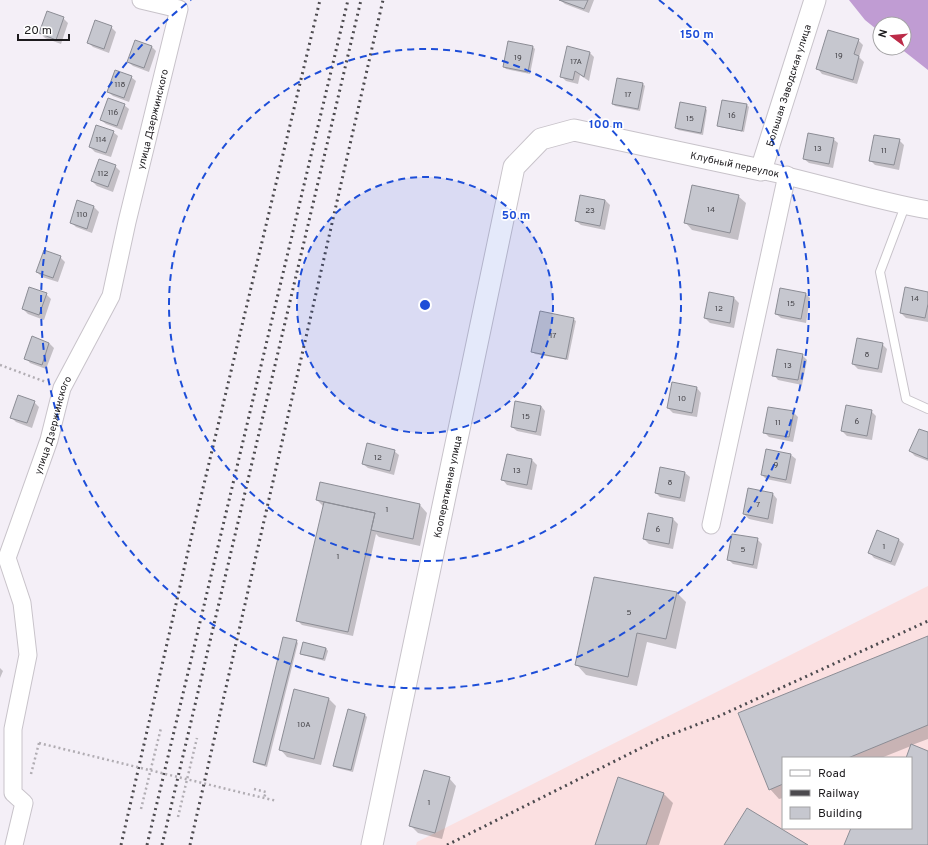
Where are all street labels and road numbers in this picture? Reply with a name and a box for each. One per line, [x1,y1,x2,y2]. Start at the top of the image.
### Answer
street label: Большая Заводская улица [764,23,815,148]
street label: улица Дзержинского [135,68,172,171]
street label: Клубный переулок [689,150,781,181]
street label: улица Дзержинского [32,374,75,477]
street label: Кооперативная улица [431,435,466,539]

